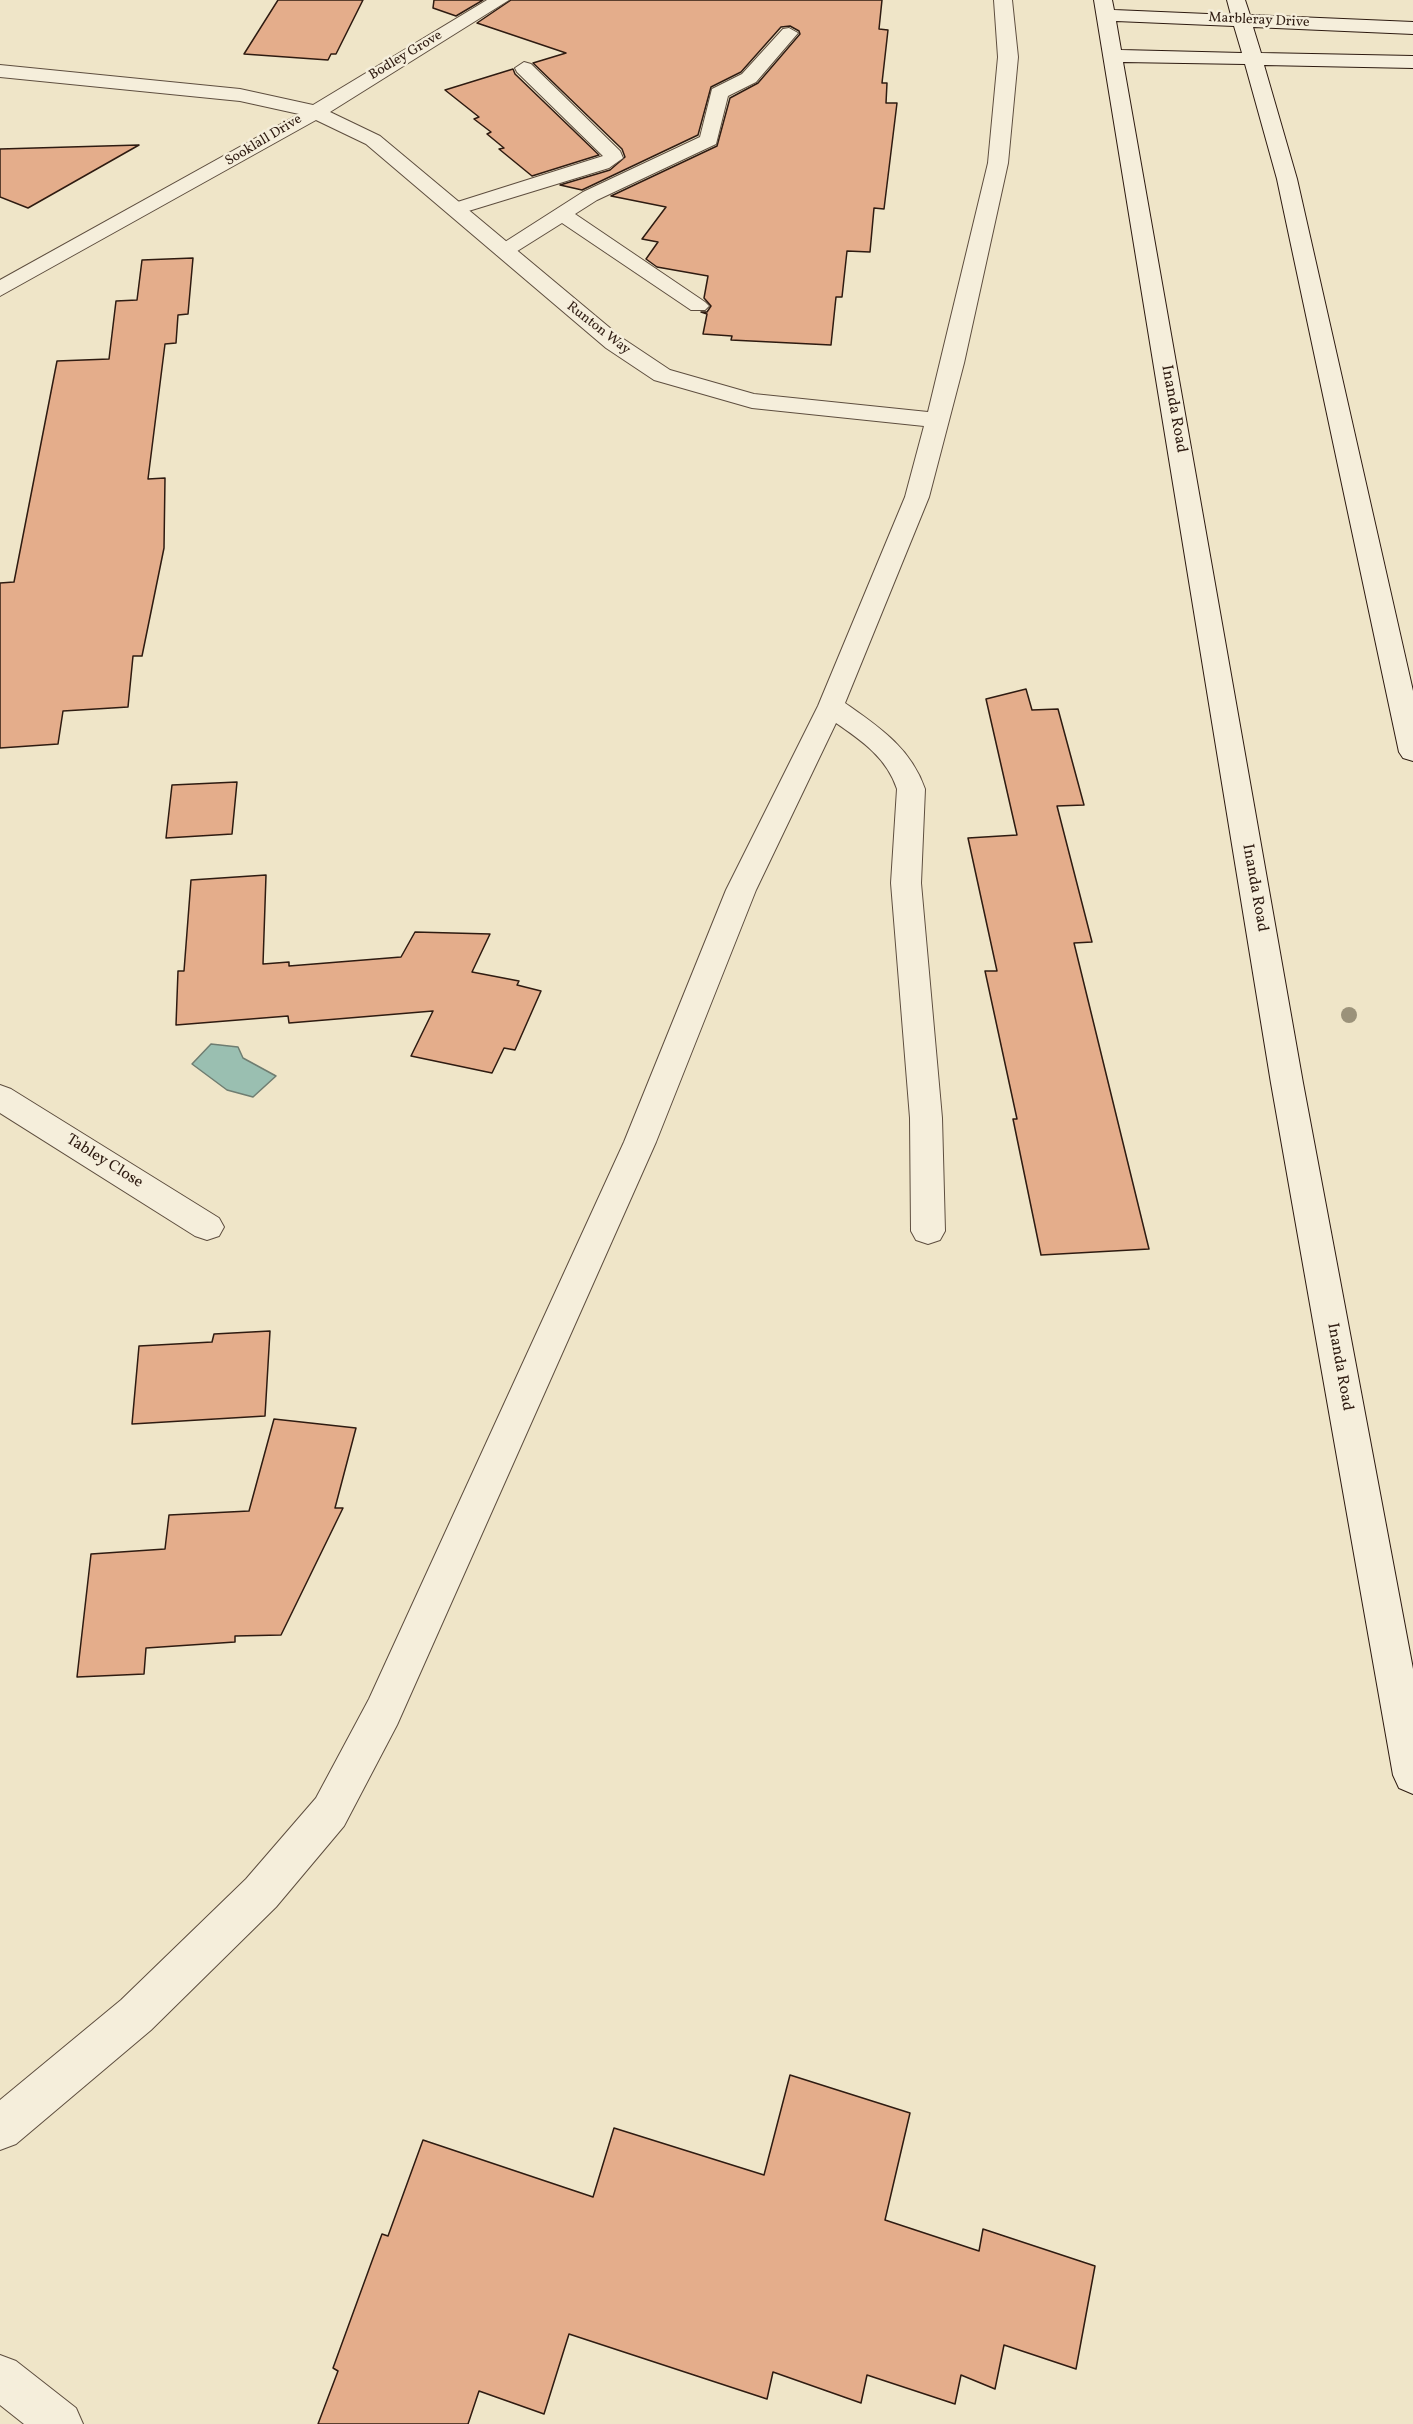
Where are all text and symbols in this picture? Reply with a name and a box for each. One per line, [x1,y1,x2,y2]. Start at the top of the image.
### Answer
street label: Marbleray Drive [1208,10,1310,32]
street label: Bodley Grove [366,28,446,84]
street label: Sooklall Drive [223,111,305,171]
street label: Runton Way [563,299,633,359]
street label: Inanda Road [1156,363,1190,455]
street label: Inanda Road [1237,842,1271,934]
street label: Tabley Close [62,1131,146,1193]
street label: Inanda Road [1322,1321,1356,1413]

